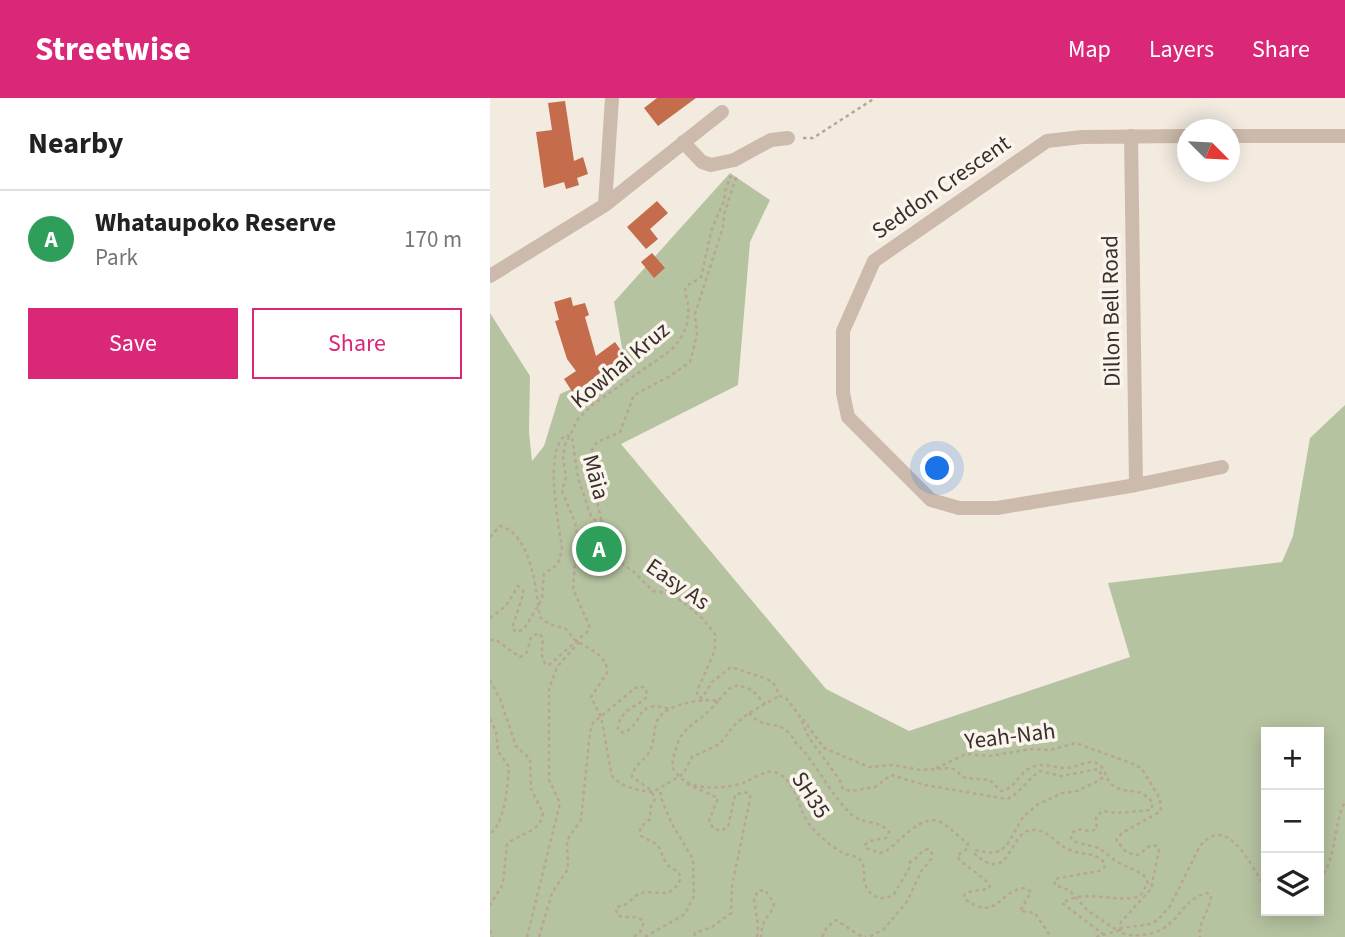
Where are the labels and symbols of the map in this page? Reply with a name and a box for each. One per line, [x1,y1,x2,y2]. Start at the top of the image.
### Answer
north arrow [1177,119,1240,182]
street label: Seddon Crescent [865,127,1017,247]
street label: Dillon Bell Road [1093,235,1129,387]
street label: Kowhai Kruz [563,314,677,416]
street label: Māia [574,451,618,503]
your location [920,451,954,485]
pin: A [576,523,622,575]
street label: Easy As [639,550,717,618]
street label: Yeah-Nah [962,714,1057,758]
street label: SH35 [784,765,838,825]

